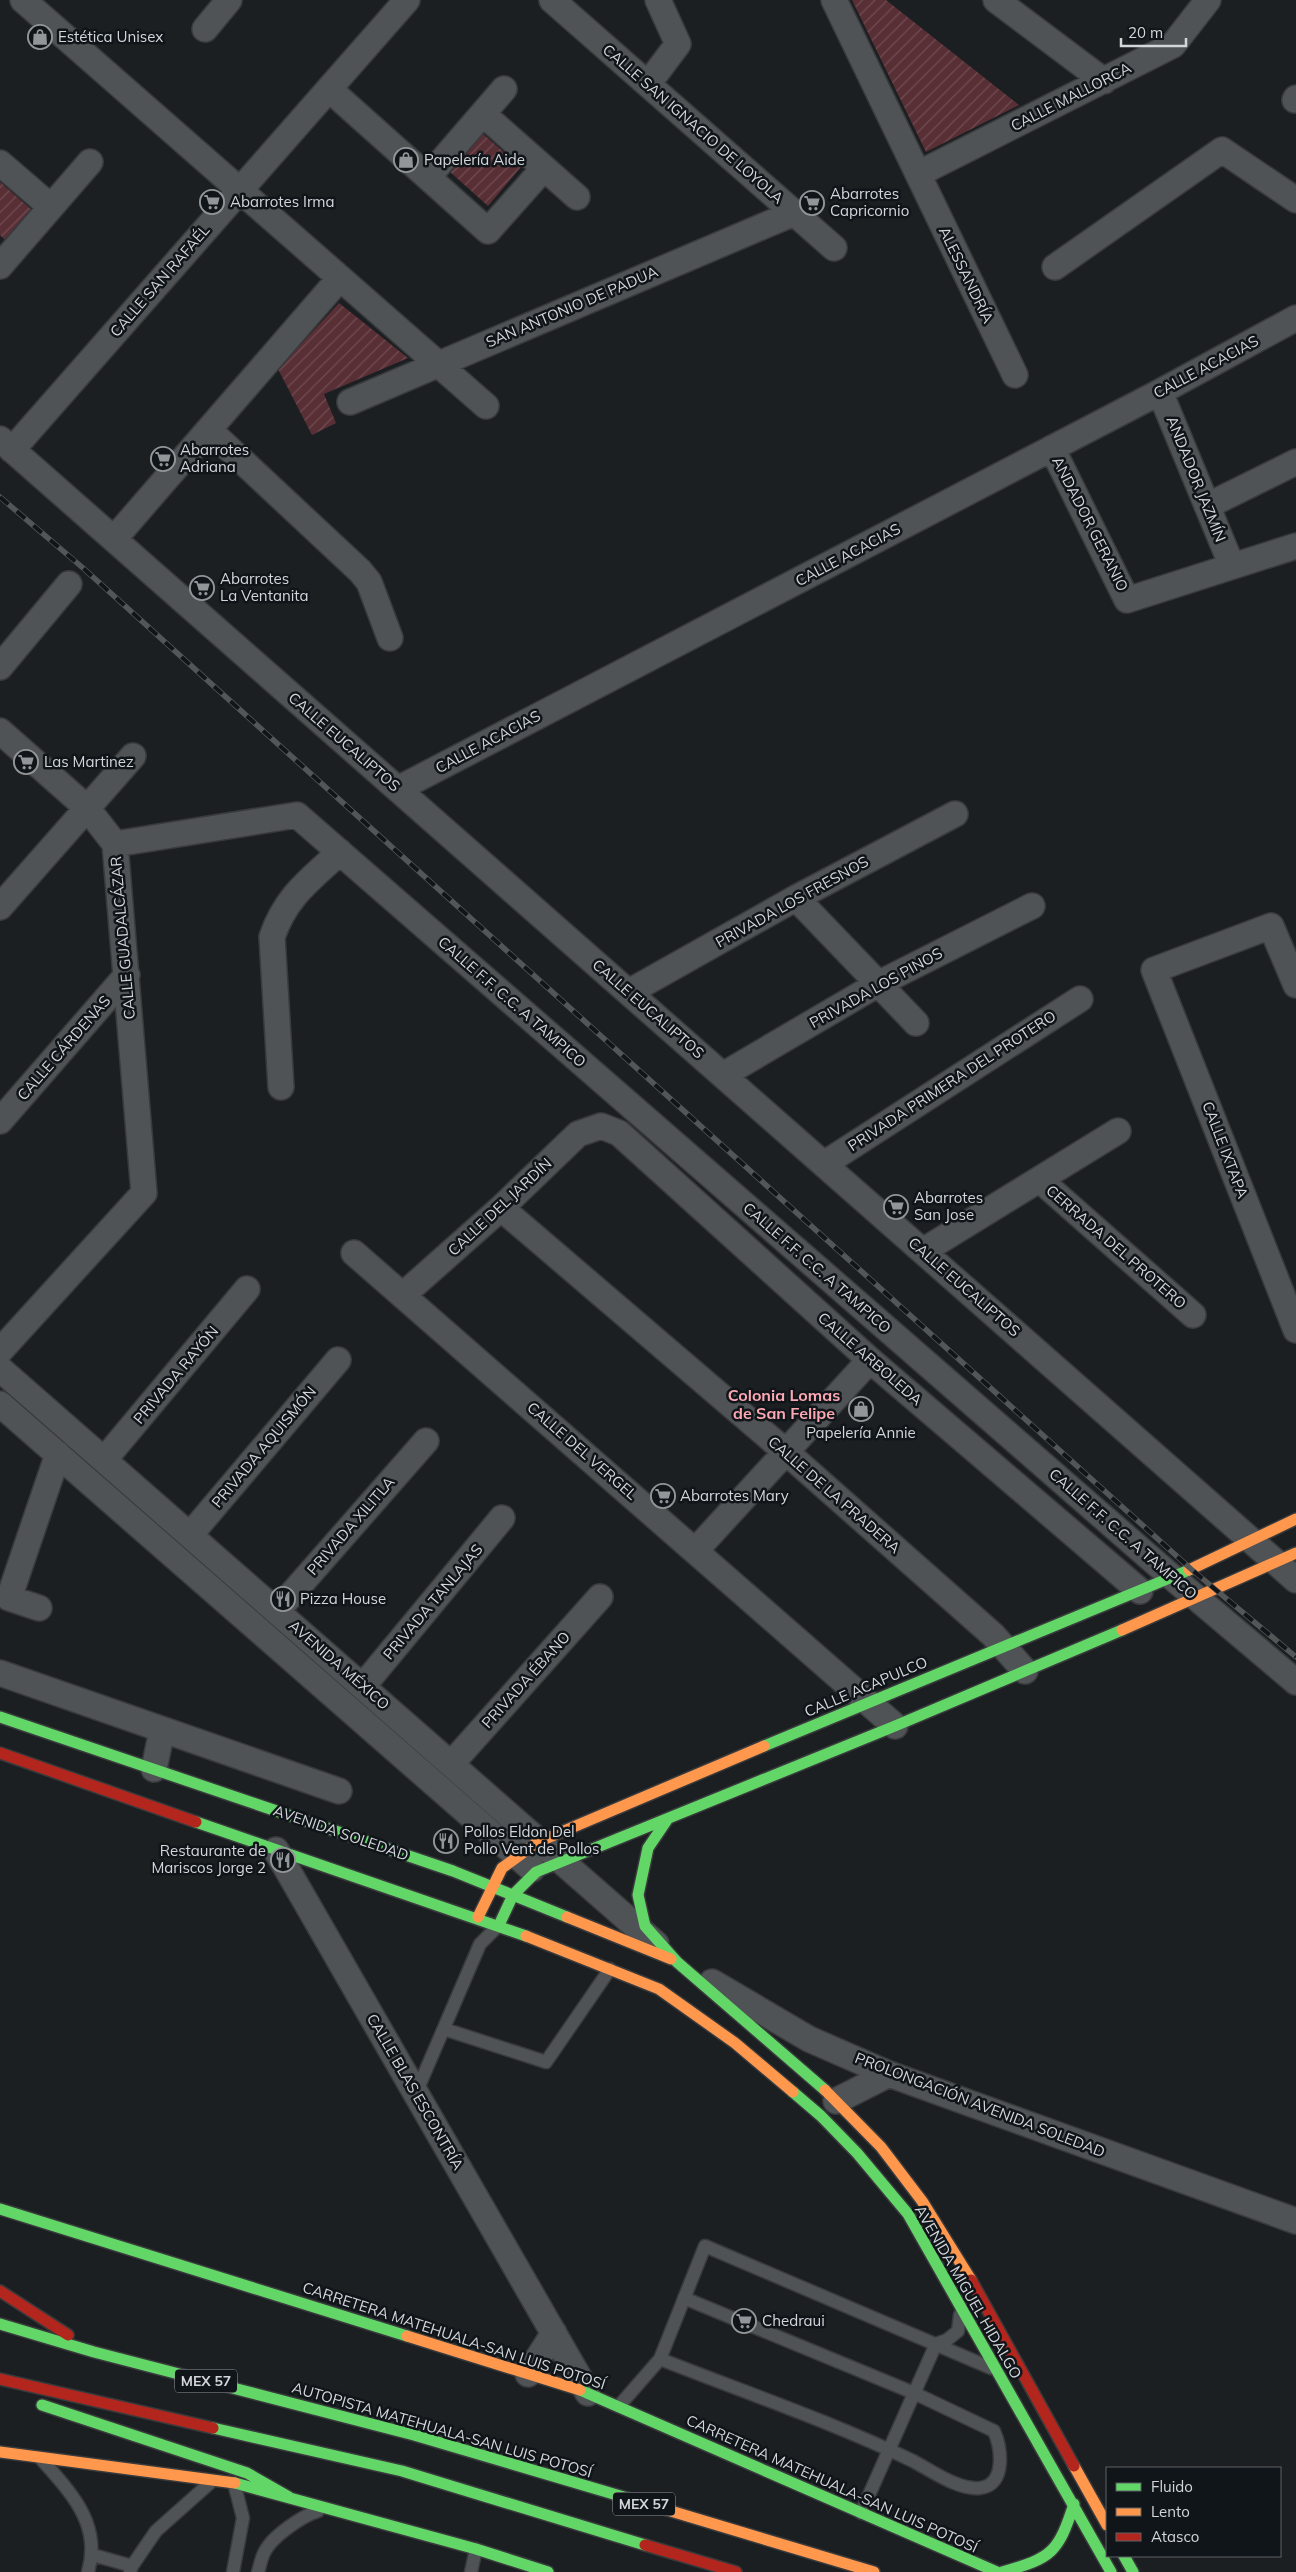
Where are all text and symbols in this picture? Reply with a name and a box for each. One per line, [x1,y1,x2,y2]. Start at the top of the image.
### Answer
scale bar [1121,15,1186,47]
text: 20 m [1128,23,1163,42]
shop icon: Estética Unisex [27,24,53,50]
place label: Estética Unisex [58,27,163,46]
street label: CALLE SAN IGNACIO DE LOYOLA [599,40,788,207]
street label: CALLE MALLORCA [1007,58,1134,135]
shop icon: Papelería Aide [393,147,419,173]
place label: Papelería Aide [424,150,525,169]
place label: Abarrotes Capricornio [830,184,909,220]
supermarket icon: Abarrotes Irma [199,189,225,215]
supermarket icon: Abarrotes Capricornio [799,190,825,216]
place label: Abarrotes Irma [230,192,335,211]
street label: CALLE SAN RAFAÉL [106,221,214,341]
street label: ALESSANDRÍA [935,223,998,326]
street label: SAN ANTONIO DE PADUA [483,262,661,351]
street label: CALLE ACACIAS [1150,331,1262,402]
street label: ANDADOR JAZMÍN [1163,413,1230,545]
place label: Abarrotes Adriana [180,440,249,476]
supermarket icon: Abarrotes Adriana [150,446,176,472]
street label: ANDADOR GERANIO [1048,453,1133,594]
street label: CALLE ACACIAS [792,519,904,590]
place label: Abarrotes La Ventanita [220,569,309,605]
supermarket icon: Abarrotes La Ventanita [189,575,215,601]
street label: CALLE EUCALIPTOS [285,688,404,795]
street label: CALLE ACACIAS [432,706,544,777]
supermarket icon: Las Martinez [13,749,39,775]
place label: Las Martinez [44,752,134,771]
street label: PRIVADA LOS FRESNOS [712,852,872,952]
street label: CALLE GUADALCÁZAR [106,856,139,1020]
street label: CALLE F.F. C.C. A TAMPICO [434,932,590,1071]
street label: PRIVADA LOS PINOS [806,943,945,1032]
street label: CALLE EUCALIPTOS [589,955,708,1062]
street label: CALLE CÁRDENAS [13,991,114,1104]
street label: PRIVADA PRIMERA DEL PROTERO [844,1006,1059,1155]
street label: CALLE IXTAPA [1198,1099,1253,1201]
street label: CALLE DEL JARDÍN [444,1154,555,1260]
street label: CERRADA DEL PROTERO [1042,1181,1190,1313]
place label: Abarrotes San Jose [914,1188,983,1224]
supermarket icon: Abarrotes San Jose [883,1194,909,1220]
street label: CALLE F.F. C.C. A TAMPICO [739,1198,895,1337]
street label: CALLE EUCALIPTOS [905,1233,1024,1340]
street label: CALLE ARBOLEDA [814,1308,927,1409]
street label: PRIVADA RAYÓN [129,1322,222,1428]
street label: PRIVADA AQUISMÓN [207,1382,320,1511]
district label: Colonia Lomas de San Felipe [728,1385,840,1423]
shop icon: Papelería Annie [848,1396,874,1422]
street label: CALLE DEL VERGEL [523,1398,641,1504]
place label: Papelería Annie [806,1423,916,1442]
street label: CALLE DE LA PRADERA [764,1432,904,1557]
street label: CALLE F.F. C.C. A TAMPICO [1045,1464,1201,1603]
street label: PRIVADA XILITLA [303,1473,399,1579]
supermarket icon: Abarrotes Mary [650,1483,676,1509]
place label: Abarrotes Mary [680,1486,789,1505]
street label: PRIVADA TANLAJAS [379,1540,487,1663]
restaurant icon: Pizza House [270,1586,296,1612]
place label: Pizza House [300,1589,386,1608]
street label: AVENIDA MÉXICO [285,1616,394,1714]
street label: PRIVADA ÉBANO [477,1627,574,1732]
street label: CALLE ACAPULCO [801,1652,930,1721]
street label: AVENIDA SOLEDAD [271,1800,411,1865]
place label: Pollos Eldon Del Pollo Vent de Pollos [464,1822,600,1858]
restaurant icon: Pollos Eldon Del Pollo Vent de Pollos [433,1828,459,1854]
place label: Restaurante de Mariscos Jorge 2 [152,1841,266,1877]
restaurant icon: Restaurante de Mariscos Jorge 2 [270,1847,296,1873]
street label: CALLE BLAS ESCONTRÍA [363,2010,468,2173]
street label: PROLONGACIÓN AVENIDA SOLEDAD [852,2048,1108,2161]
street label: AVENIDA MIGUEL HIDALGO [911,2201,1026,2382]
street label: CARRETERA MATEHUALA-SAN LUIS POTOSÍ [300,2277,609,2394]
supermarket icon: Chedraui [731,2308,757,2334]
place label: Chedraui [762,2311,825,2330]
road number: MEX 57 [175,2370,237,2392]
street label: AUTOPISTA MATEHUALA-SAN LUIS POTOSÍ [290,2377,595,2482]
street label: CARRETERA MATEHUALA-SAN LUIS POTOSÍ [683,2410,982,2557]
legend [1106,2467,1281,2557]
text: Fluido [1151,2477,1193,2496]
road number: MEX 57 [613,2492,675,2516]
text: Lento [1151,2502,1190,2521]
text: Atasco [1151,2527,1199,2546]

